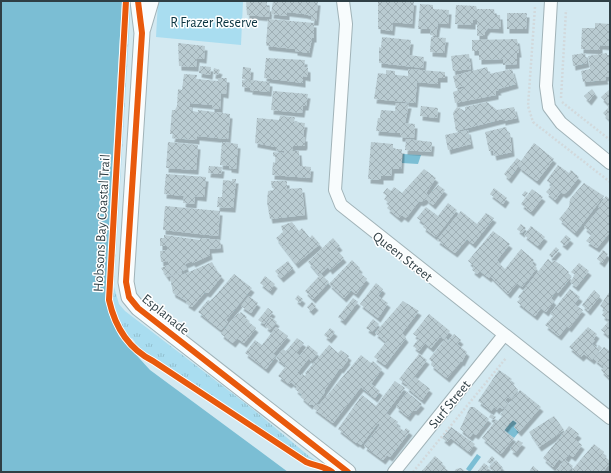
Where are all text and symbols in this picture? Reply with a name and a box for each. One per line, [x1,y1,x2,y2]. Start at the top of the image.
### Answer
park label: R Frazer Reserve [170,16,258,30]
street label: Hobsons Bay Coastal Trail [91,154,113,292]
street label: Queen Street [370,229,435,285]
street label: Esplanade [139,292,192,338]
street label: Surf Street [426,377,474,431]

